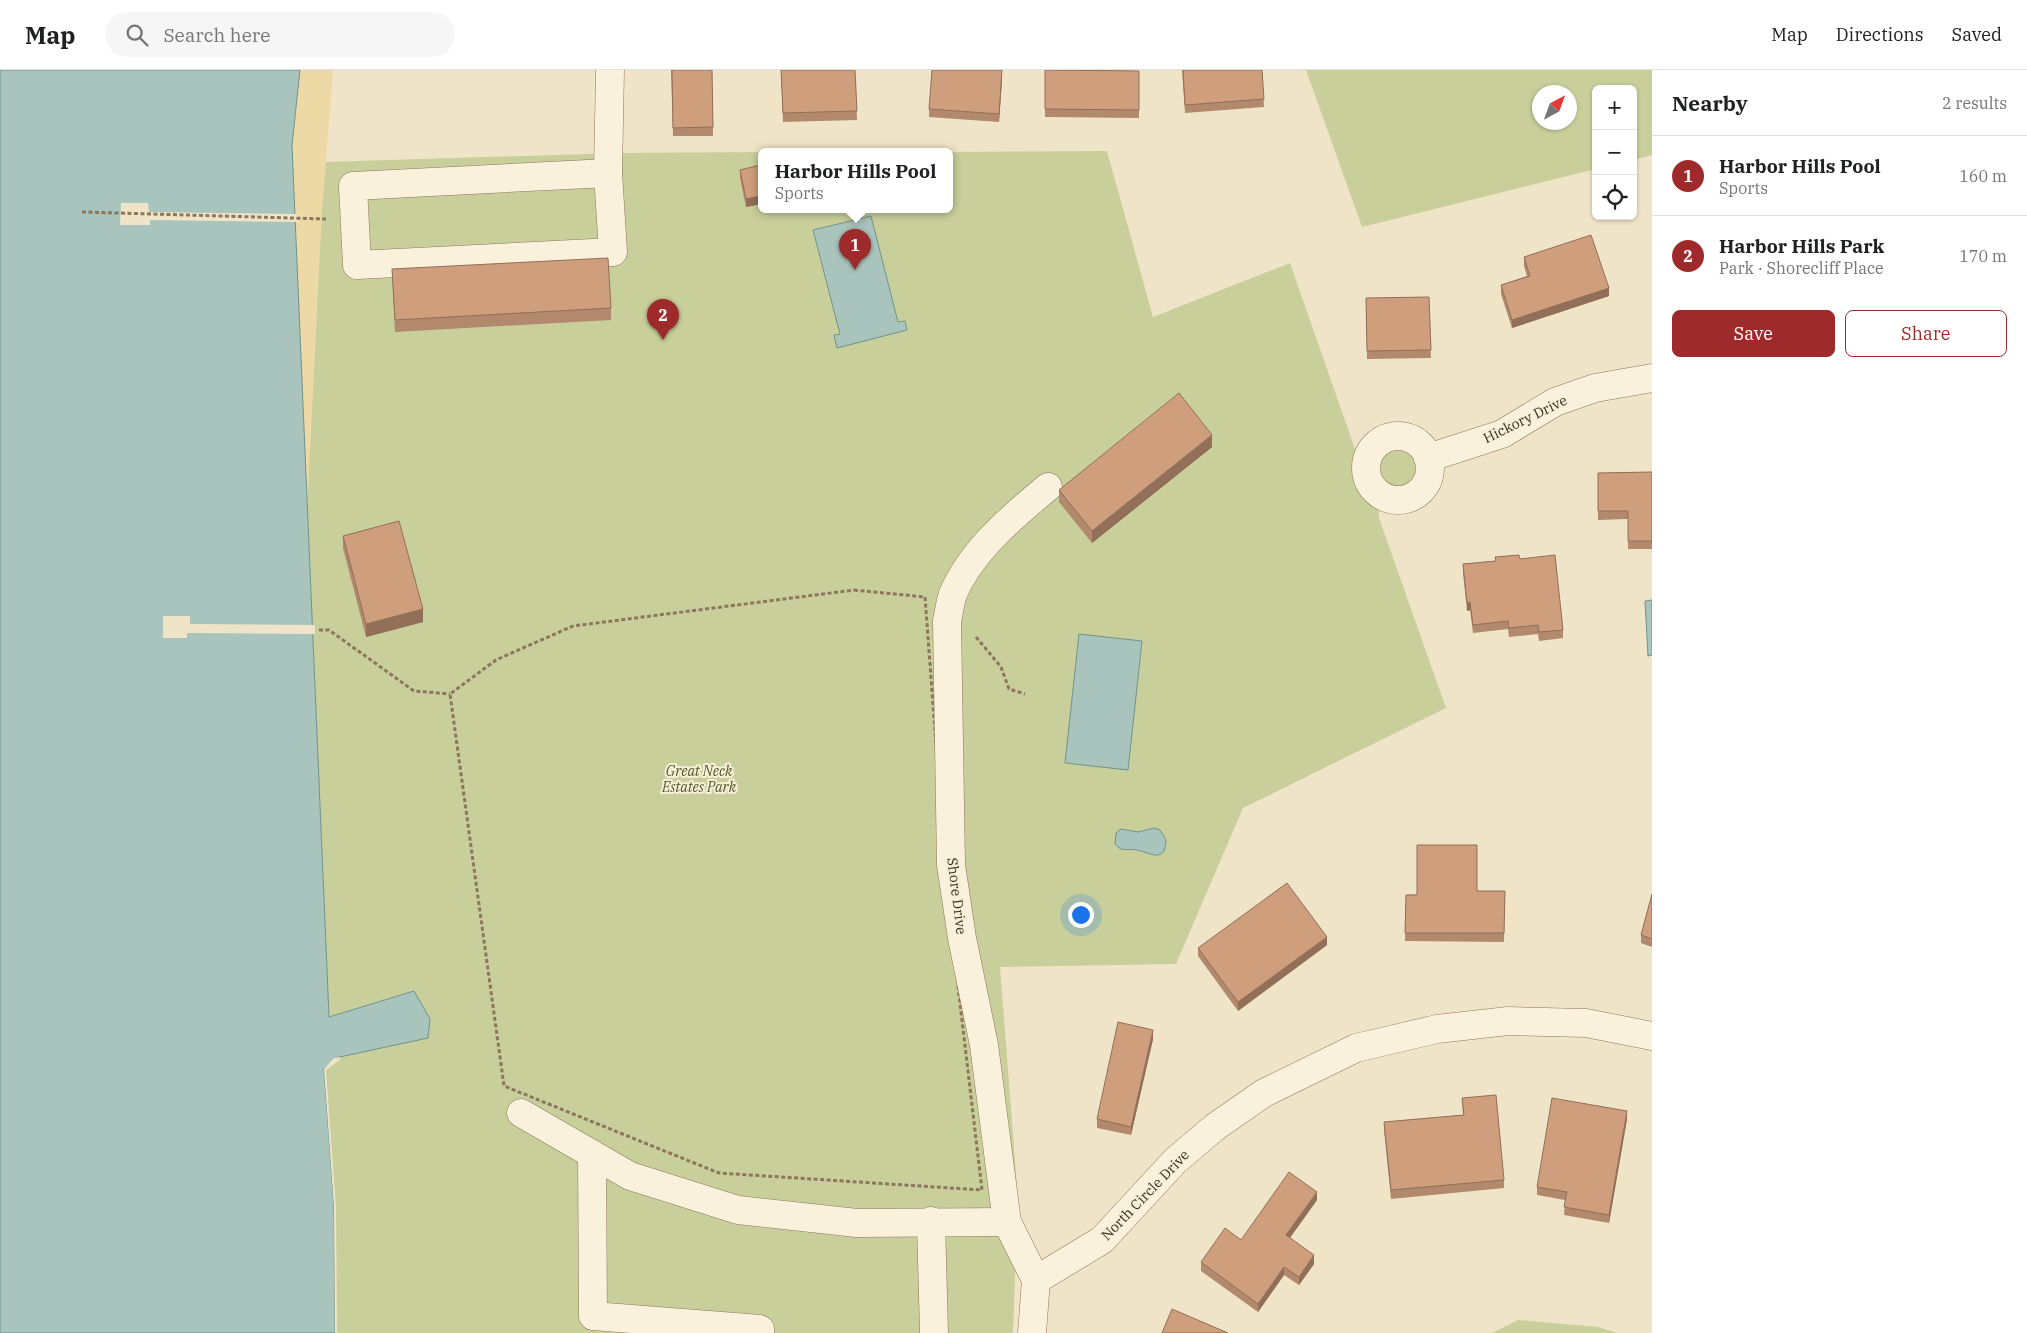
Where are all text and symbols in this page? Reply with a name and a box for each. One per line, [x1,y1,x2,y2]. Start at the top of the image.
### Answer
search box [105,12,455,57]
text: Map [25,19,75,51]
icon: search [123,21,151,49]
text: Search here [163,23,270,47]
text: Map [1771,23,1808,46]
text: Directions [1836,23,1924,46]
text: Saved [1952,23,2002,46]
north arrow [1532,85,1577,130]
map controls [1592,85,1637,220]
button: + [1592,85,1637,130]
text: Nearby [1672,89,1748,117]
text: 2 results [1942,93,2007,113]
button: − [1592,130,1637,175]
popup [758,148,953,213]
text: Harbor Hills Pool [1719,154,1881,178]
text: Harbor Hills Pool [775,159,936,183]
text: 1 [1683,166,1693,186]
text: 160 m [1959,166,2007,186]
button: locate [1592,175,1637,220]
text: Sports [1719,178,1768,198]
text: Sports [775,183,824,203]
pin: 1 [839,229,871,270]
text: Harbor Hills Park [1719,234,1884,258]
text: 2 [1683,246,1693,266]
text: 170 m [1959,246,2007,266]
text: Park · Shorecliff Place [1719,258,1884,278]
pin: 2 [647,299,679,340]
button: Save [1672,310,1835,357]
button: Share [1845,310,2007,357]
street label: Hickory Drive [1480,391,1570,447]
park label: Great Neck Estates Park [661,762,737,796]
street label: Shore Drive [943,857,971,935]
your location [1068,902,1094,928]
street label: North Circle Drive [1097,1146,1193,1244]

